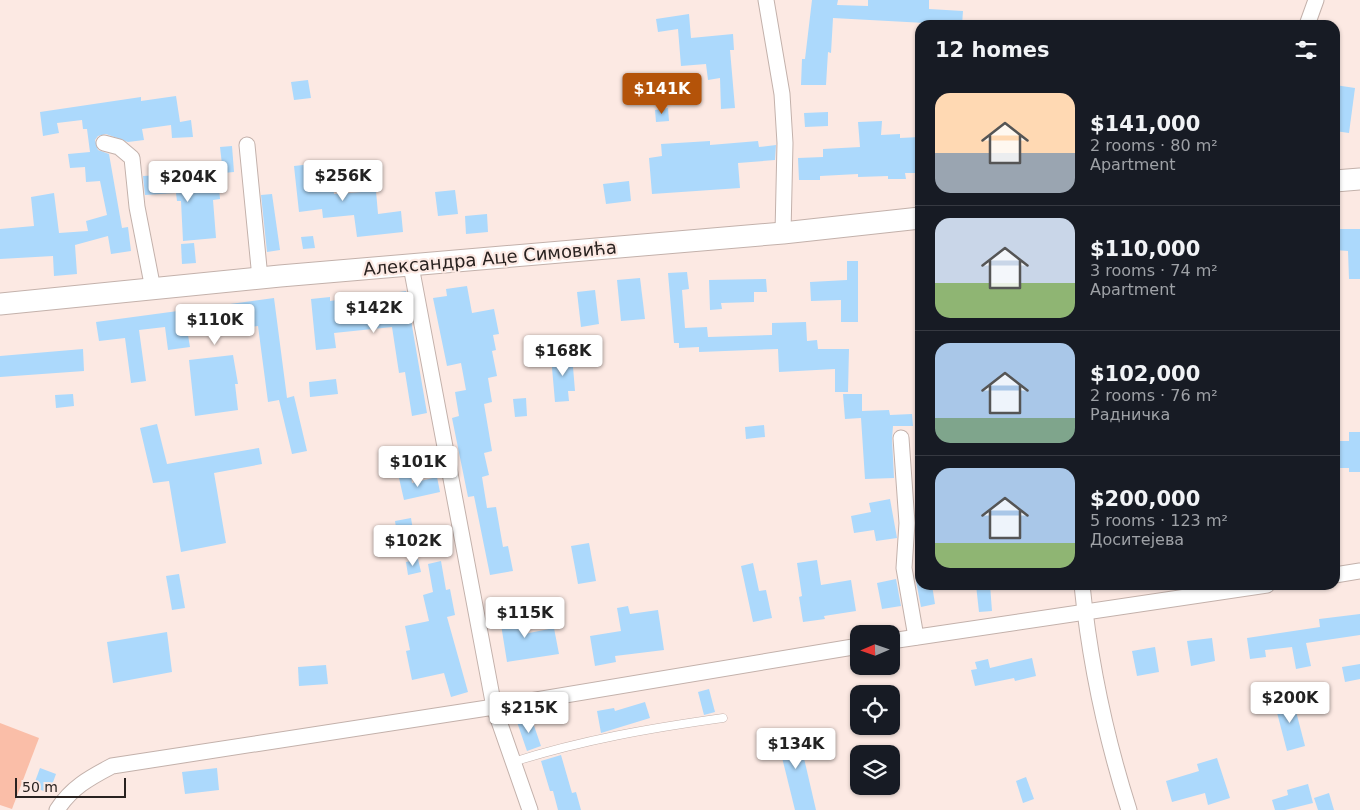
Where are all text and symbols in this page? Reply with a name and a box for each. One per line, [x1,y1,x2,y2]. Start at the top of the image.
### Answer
icon: filters [1292,36,1320,64]
text: 12 homes [935,38,1050,62]
pin: $141K [627,72,697,115]
text: $141K [634,79,690,98]
text: $141,000 [1090,112,1200,136]
icon: home [975,113,1035,173]
text: 2 rooms · 80 m² [1090,136,1218,155]
text: Apartment [1090,155,1176,174]
pin: $204K [153,160,223,203]
pin: $256K [308,160,378,202]
text: $256K [315,166,371,185]
text: $204K [160,167,216,186]
street label: Александра Аце Симовића [362,236,618,280]
text: $110,000 [1090,237,1200,261]
icon: home [975,238,1035,298]
text: 3 rooms · 74 m² [1090,261,1218,280]
text: Apartment [1090,280,1176,299]
pin: $142K [339,292,409,334]
text: $142K [346,298,402,317]
pin: $110K [180,304,250,346]
text: $110K [187,310,243,329]
pin: $168K [528,334,598,377]
text: $168K [535,341,591,360]
text: $102,000 [1090,362,1200,386]
icon: home [975,363,1035,423]
text: 2 rooms · 76 m² [1090,386,1218,405]
text: Радничка [1090,405,1170,424]
pin: $101K [383,446,453,488]
text: $101K [390,452,446,471]
text: $200,000 [1090,487,1200,511]
icon: home [975,488,1035,548]
text: 5 rooms · 123 m² [1090,511,1228,530]
pin: $102K [378,524,448,567]
text: Доситејева [1090,530,1184,549]
text: $102K [385,531,441,550]
pin: $115K [490,596,560,639]
text: $115K [497,603,553,622]
north arrow [850,625,900,675]
map controls [850,625,900,795]
pin: $200K [1255,682,1325,724]
button: locate [850,685,900,735]
text: $200K [1262,688,1318,707]
pin: $215K [494,692,564,734]
text: $215K [501,698,557,717]
pin: $134K [761,728,831,770]
text: $134K [768,734,824,753]
button: layers [850,745,900,795]
scale bar [15,775,126,798]
text: 50 m [22,779,58,795]

